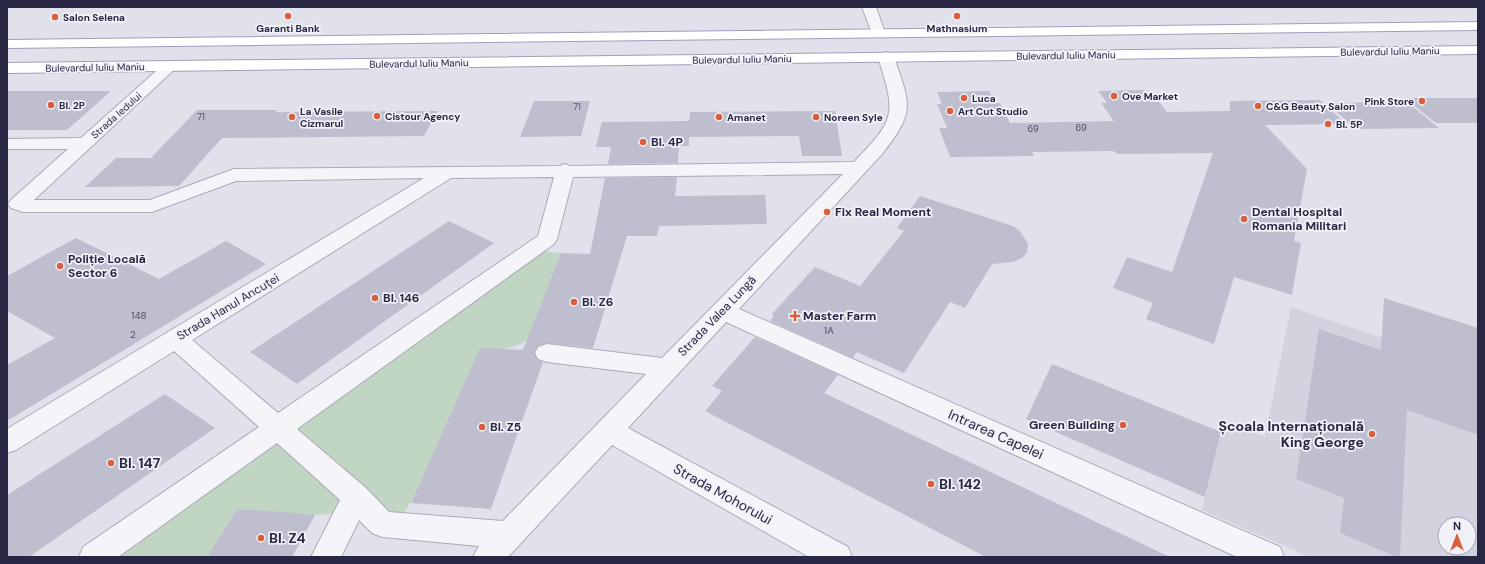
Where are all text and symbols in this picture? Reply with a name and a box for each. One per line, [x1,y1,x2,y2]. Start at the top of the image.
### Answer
place label: Salon Selena [63,11,125,24]
marker: Garanti Bank [283,11,293,21]
marker: Mathnasium [952,11,962,21]
marker: Salon Selena [50,12,60,22]
place label: Garanti Bank [256,22,320,35]
place label: Mathnasium [927,22,987,35]
street label: Bulevardul Iuliu Maniu [1340,44,1440,59]
street label: Bulevardul Iuliu Maniu [1016,48,1116,63]
street label: Bulevardul Iuliu Maniu [692,52,792,67]
street label: Bulevardul Iuliu Maniu [369,56,469,71]
street label: Bulevardul Iuliu Maniu [45,60,145,75]
street label: Strada Iedului [88,89,144,141]
place label: Ove Market [1122,90,1178,103]
marker: Ove Market [1109,91,1119,101]
place label: Luca [972,92,996,105]
marker: Luca [959,93,969,103]
place label: Pink Store [1364,95,1414,108]
marker: Pink Store [1417,96,1427,106]
place label: Bl. 2P [59,99,85,112]
marker: Bl. 2P [46,100,56,110]
place label: C&G Beauty Salon [1266,100,1355,113]
house number: 71 [573,101,581,113]
marker: C&G Beauty Salon [1253,101,1263,111]
place label: La Vasile Cizmarul [300,105,344,130]
place label: Art Cut Studio [958,105,1028,118]
marker: Art Cut Studio [945,106,955,116]
place label: Cistour Agency [385,110,460,123]
house number: 71 [197,111,205,123]
marker: Cistour Agency [372,111,382,121]
place label: Amanet [727,111,766,124]
place label: Noreen Syle [824,111,883,124]
marker: La Vasile Cizmarul [287,112,297,122]
marker: Amanet [714,112,724,122]
marker: Noreen Syle [811,112,821,122]
place label: Bl. 5P [1336,118,1362,131]
marker: Bl. 5P [1323,119,1333,129]
house number: 69 [1075,122,1087,134]
house number: 69 [1027,123,1039,135]
place label: Bl. 4P [651,134,683,150]
marker: Bl. 4P [638,137,648,147]
place label: Fix Real Moment [835,204,931,220]
place label: Dental Hospital Romania Militari [1252,204,1346,234]
marker: Fix Real Moment [822,207,832,217]
marker: Dental Hospital Romania Militari [1239,214,1249,224]
place label: Poliție Locală Sector 6 [68,251,146,281]
marker: Poliție Locală Sector 6 [55,261,65,271]
street label: Strada Hanul Ancuței [174,270,282,344]
street label: Strada Valea Lungă [674,272,760,360]
place label: Bl. 146 [383,290,419,306]
marker: Bl. 146 [370,293,380,303]
place label: Bl. Z6 [582,294,613,310]
marker: Bl. Z6 [569,297,579,307]
place label: Master Farm [803,308,876,324]
house number: 148 [131,309,147,322]
marker: Master Farm [790,311,800,321]
house number: 1A [824,324,834,337]
house number: 2 [130,328,136,341]
street label: Intrarea Capelei [945,405,1047,463]
place label: Green Building [1029,417,1115,433]
place label: Școala Internațională King George [1219,417,1364,451]
place label: Bl. Z5 [490,419,521,435]
marker: Green Building [1118,420,1128,430]
marker: Bl. Z5 [477,422,487,432]
marker: Școala Internațională King George [1367,429,1377,439]
place label: Bl. 147 [119,454,161,472]
marker: Bl. 147 [106,458,116,468]
street label: Strada Mohorului [670,459,776,529]
place label: Bl. 142 [939,475,981,493]
marker: Bl. 142 [926,479,936,489]
north arrow [1437,516,1477,556]
text: N [1453,519,1461,533]
place label: Bl. Z4 [269,529,306,547]
marker: Bl. Z4 [256,533,266,543]

